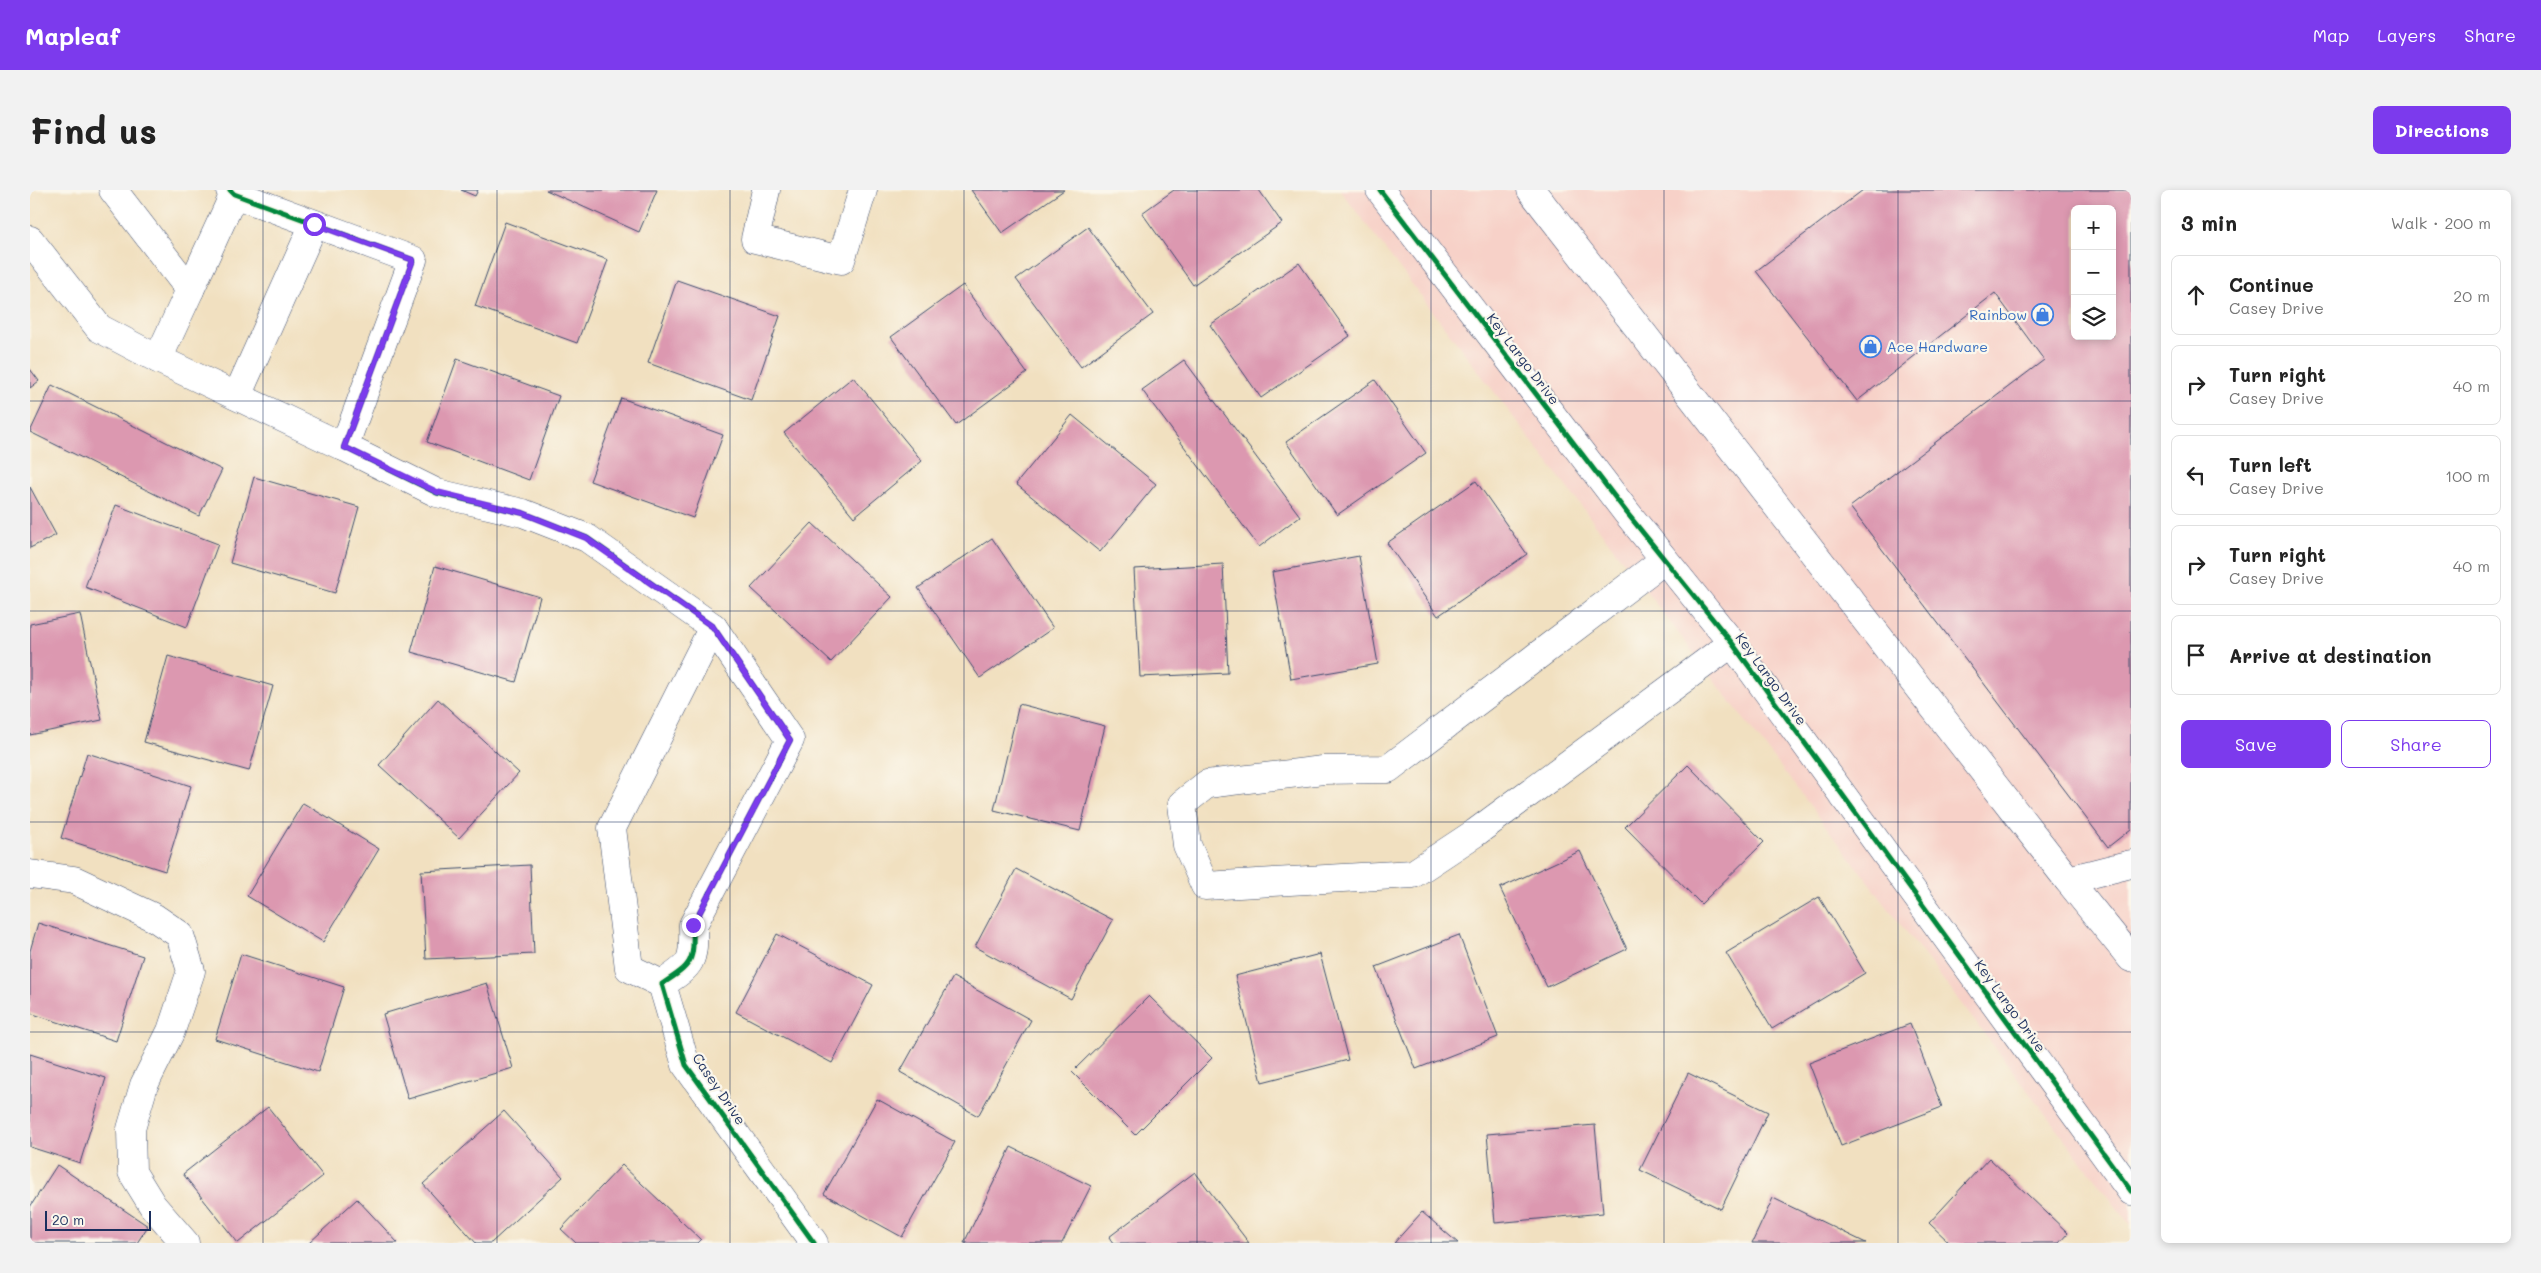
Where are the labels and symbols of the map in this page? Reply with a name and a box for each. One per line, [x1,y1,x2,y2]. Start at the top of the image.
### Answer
route start [303,213,326,236]
shop icon: Rainbow [2031,303,2055,327]
place label: Rainbow [1969,305,2027,324]
street label: Key Largo Drive [1483,309,1564,408]
shop icon: Ace Hardware [1859,335,1883,359]
place label: Ace Hardware [1887,337,1988,356]
street label: Key Largo Drive [1731,629,1811,729]
route end [682,914,705,937]
street label: Key Largo Drive [1970,956,2050,1056]
street label: Casey Drive [688,1049,750,1128]
scale bar [45,1208,151,1231]

